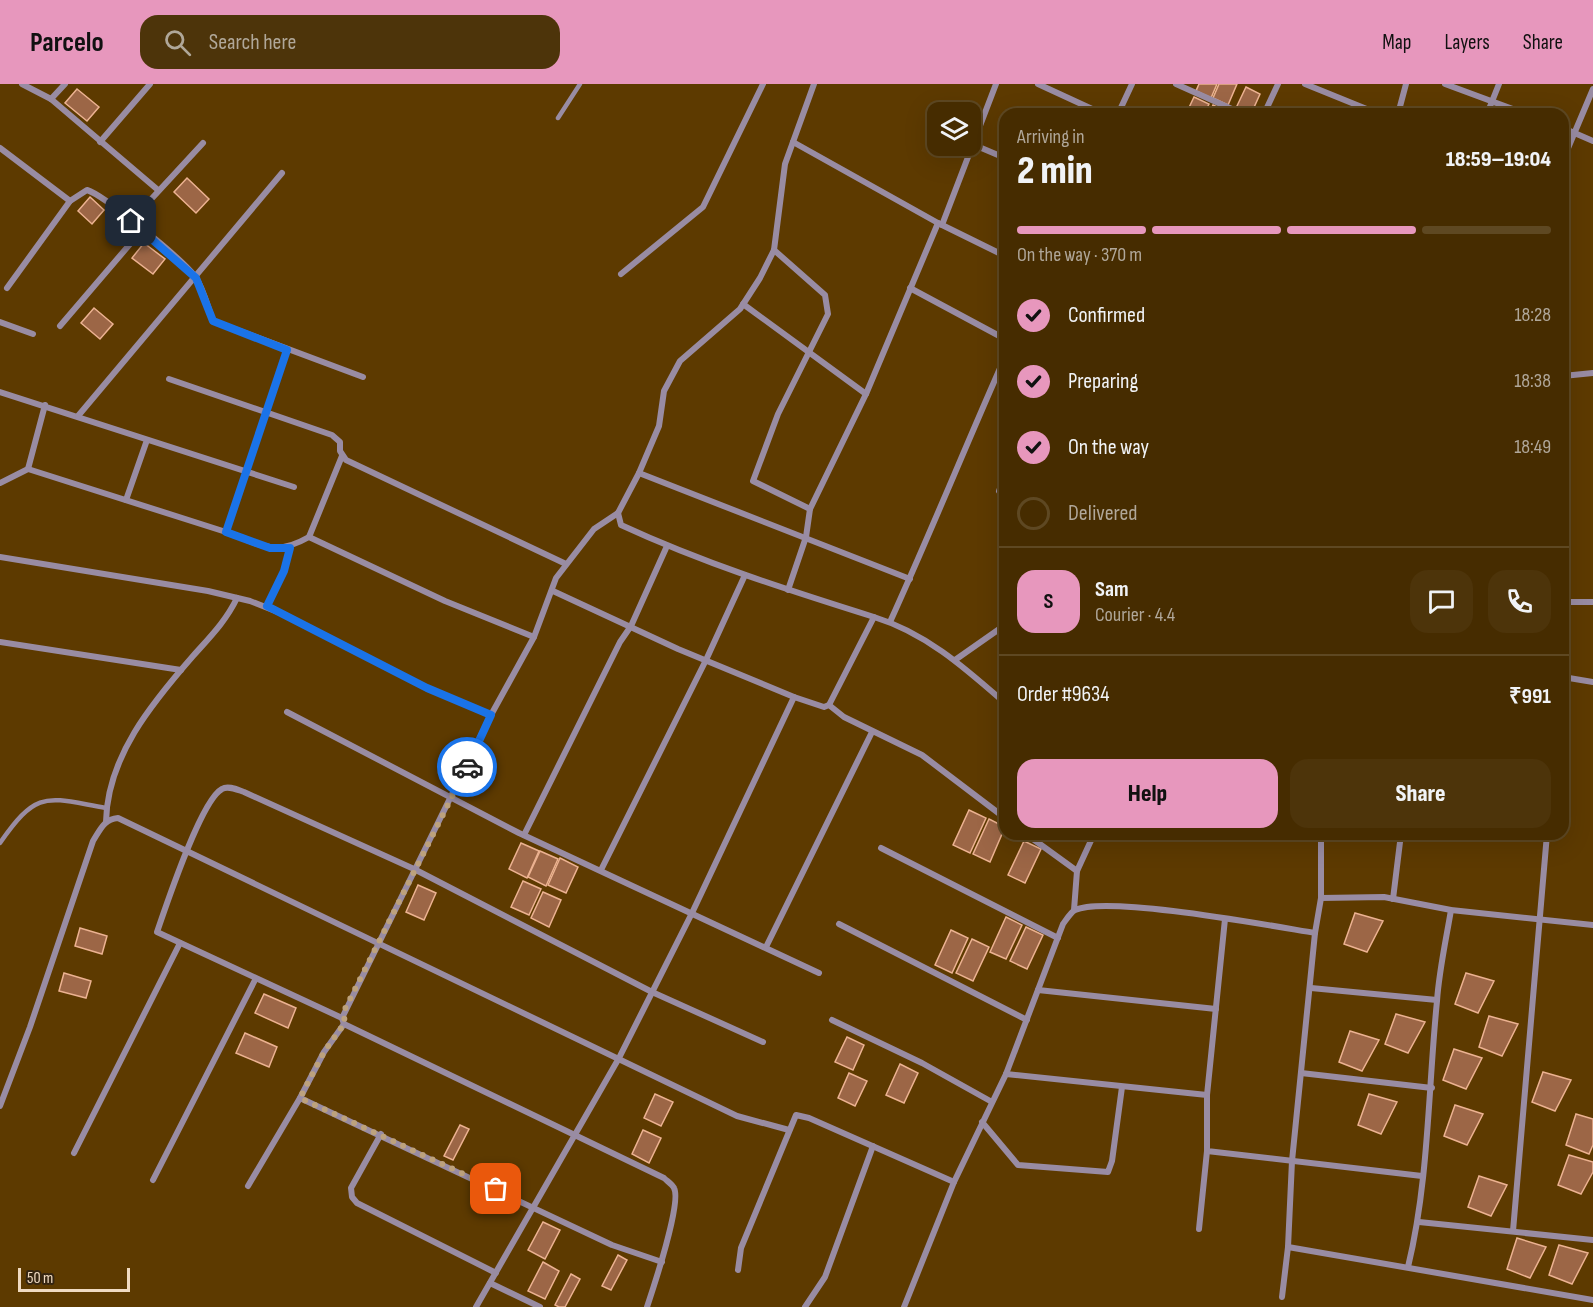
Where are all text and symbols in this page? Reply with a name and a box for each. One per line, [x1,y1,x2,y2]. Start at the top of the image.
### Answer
search box [140,15,560,69]
text: Parcelo [30,26,104,59]
icon: search [161,26,194,59]
text: Search here [209,29,296,56]
text: Map [1382,30,1411,55]
text: Layers [1444,30,1490,55]
text: Share [1523,30,1563,55]
map controls [927,102,981,156]
button: layers [927,102,981,156]
text: Arriving in [1017,125,1085,149]
text: 18:59–19:04 [1446,146,1551,173]
text: 2 min [1017,148,1093,195]
pin [105,195,156,246]
icon: home [114,204,147,237]
text: On the way · 370 m [1017,243,1142,267]
icon: check [1017,299,1050,332]
text: Confirmed [1068,302,1145,329]
text: 18:28 [1514,303,1551,327]
icon: check [1017,365,1050,398]
text: Preparing [1068,368,1138,395]
text: 18:38 [1514,369,1551,393]
icon: check [1017,431,1050,464]
text: On the way [1068,434,1149,461]
text: 18:49 [1514,435,1551,459]
text: Delivered [1068,500,1137,527]
button: chat [1410,570,1473,633]
button: phone [1488,570,1551,633]
text: Sam [1095,576,1129,603]
text: S [1044,588,1053,615]
text: Courier · 4.4 [1095,603,1175,627]
text: Order #9634 [1017,681,1110,708]
text: ₹991 [1509,683,1551,710]
courier [437,737,497,797]
icon: car [451,751,484,784]
button: Help [1017,759,1278,828]
button: Share [1290,759,1551,828]
pin [470,1163,521,1214]
icon: bag [479,1172,512,1205]
scale bar [18,1265,130,1292]
text: 50 m [27,1269,53,1288]

